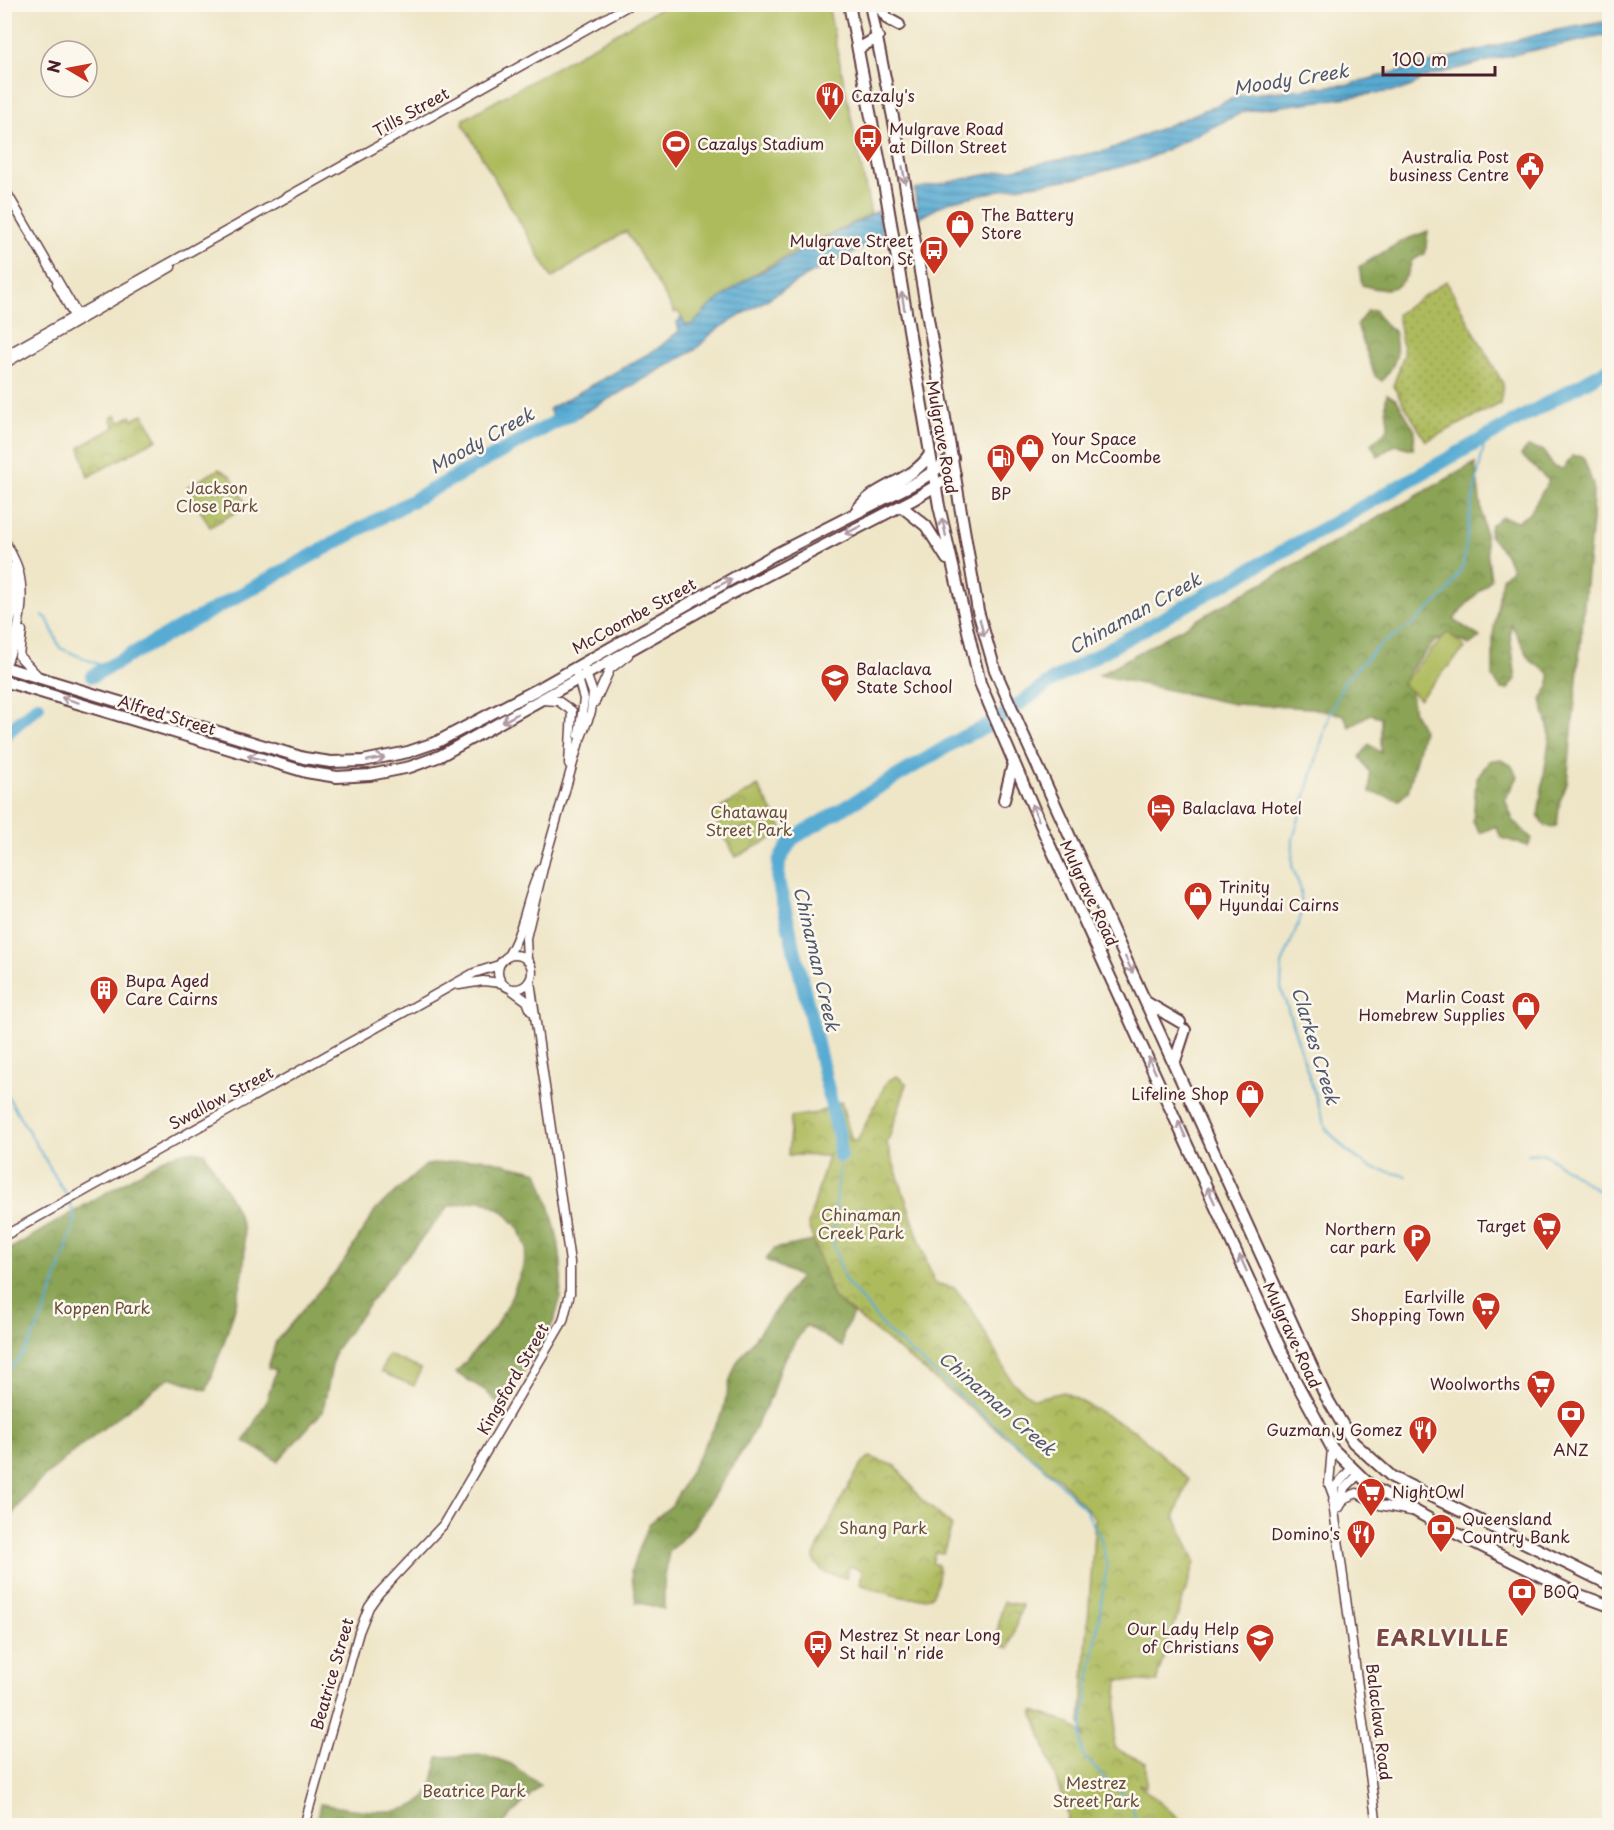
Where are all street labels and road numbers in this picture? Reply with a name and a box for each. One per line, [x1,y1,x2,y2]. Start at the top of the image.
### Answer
street label: Tills Street [368,80,453,142]
street label: Mulgrave Road [921,378,965,495]
street label: McCoombe Street [567,571,700,659]
street label: Alfred Street [115,688,220,740]
street label: Mulgrave Road [1055,835,1125,950]
street label: Swallow Street [164,1059,278,1135]
street label: Mulgrave Road [1258,1277,1328,1392]
street label: Kingsford Street [470,1318,554,1439]
street label: Beatrice Street [304,1614,359,1733]
street label: Balaclava Road [1361,1662,1399,1782]

